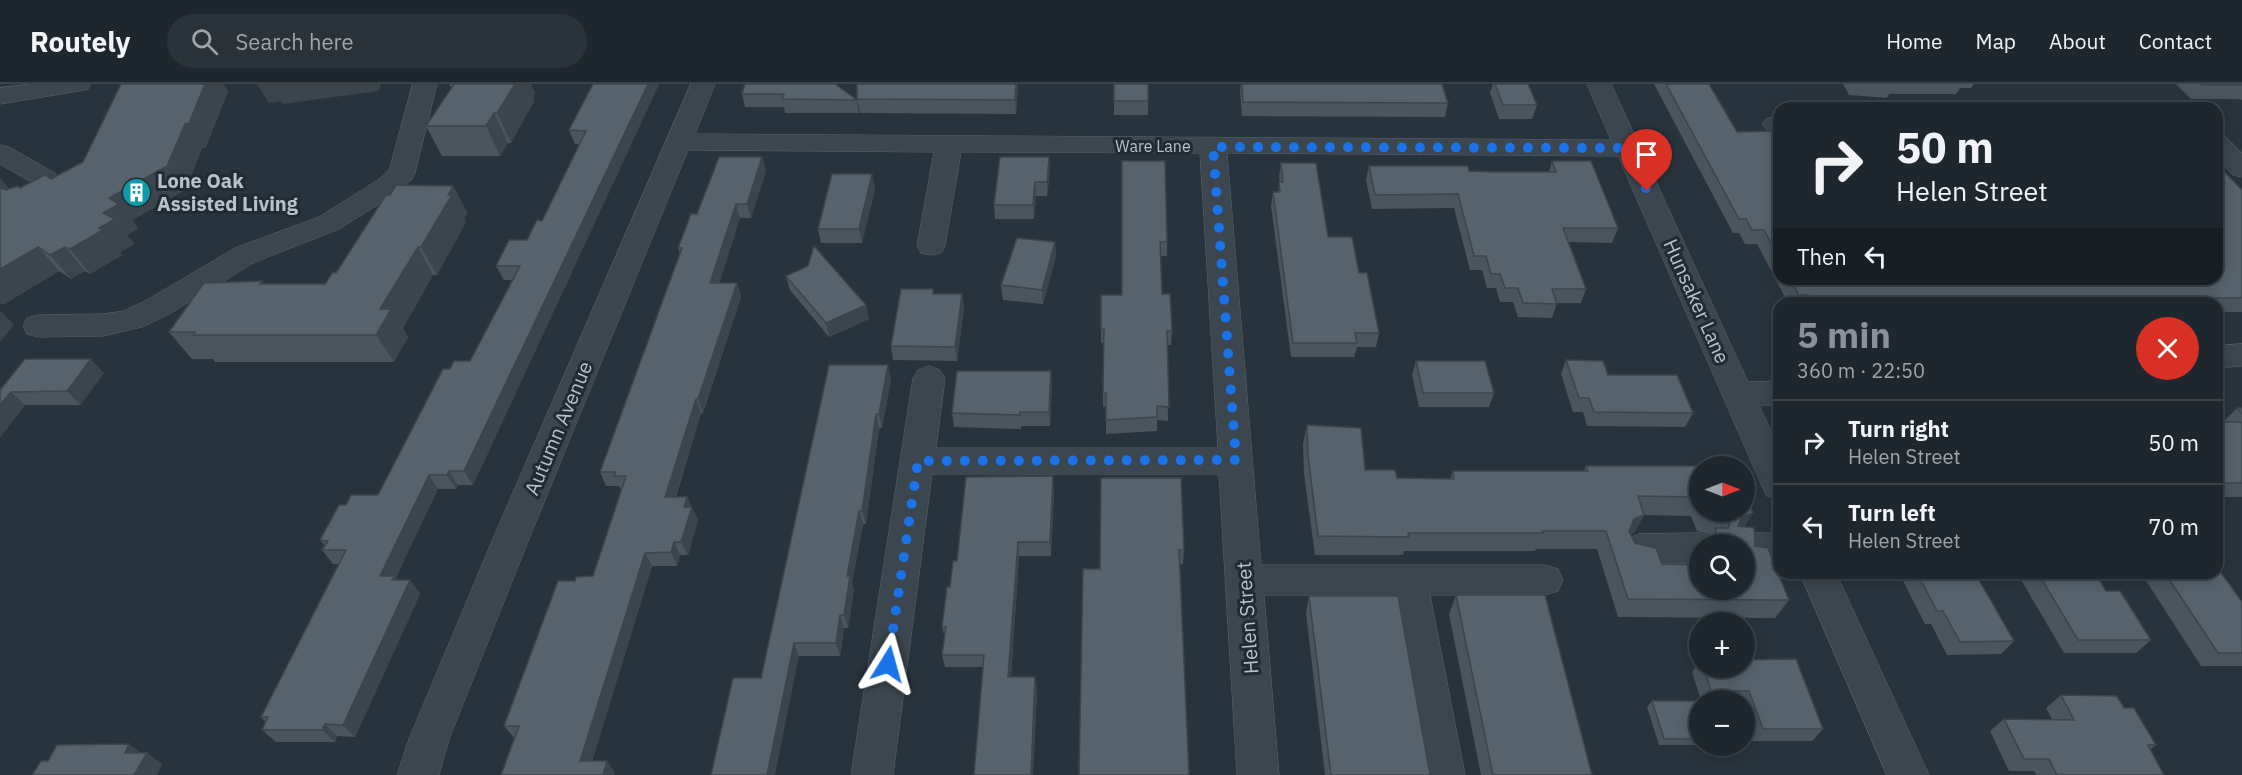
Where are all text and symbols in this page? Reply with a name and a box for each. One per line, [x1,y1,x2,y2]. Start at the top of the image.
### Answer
search box [167,14,587,68]
text: Routely [30,23,131,60]
icon: search [188,25,221,58]
text: Search here [236,27,354,56]
text: Home [1886,27,1943,55]
text: Map [1976,27,2016,55]
text: About [2049,27,2106,55]
text: Contact [2139,27,2212,55]
text: 50 m [1896,120,1994,175]
icon: right [1797,126,1875,204]
pin [1621,129,1672,191]
street label: Ware Lane [1115,136,1191,156]
icon: arrive [1630,138,1663,171]
place label: Lone Oak Assisted Living [157,167,299,217]
text: Helen Street [1896,173,2048,208]
building icon: Lone Oak Assisted Living [120,176,152,208]
street label: Hunsaker Lane [1658,235,1736,368]
icon: left [1859,240,1892,273]
text: Then [1797,242,1847,271]
text: 5 min [1797,311,1891,358]
button: close [2136,317,2199,380]
street label: Autumn Avenue [518,357,598,499]
text: 360 m · 22:50 [1797,357,1925,384]
text: Turn right [1848,414,1949,443]
icon: right [1797,426,1830,459]
text: 50 m [2148,428,2199,457]
text: Helen Street [1848,443,1960,470]
north arrow [1689,456,1755,522]
map controls [1689,456,1755,756]
text: Turn left [1848,498,1936,527]
icon: left [1797,510,1830,543]
text: 70 m [2148,512,2199,541]
text: Helen Street [1848,527,1960,554]
button: search [1689,534,1755,600]
street label: Helen Street [1230,561,1264,675]
button: + [1689,612,1755,678]
position arrow [856,632,920,696]
button: − [1689,690,1755,756]

